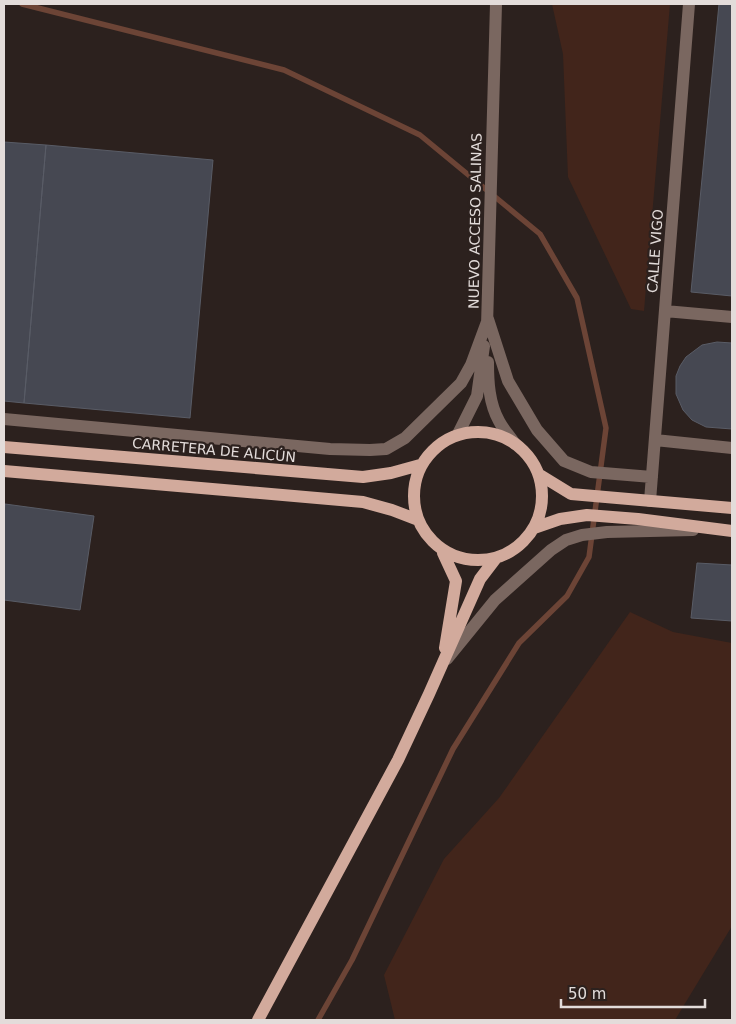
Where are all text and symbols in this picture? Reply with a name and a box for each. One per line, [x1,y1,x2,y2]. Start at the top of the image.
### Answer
street label: NUEVO ACCESO SALINAS [465,133,485,309]
street label: CALLE VIGO [644,209,666,293]
street label: CARRETERA DE ALICÚN [131,434,297,465]
scale bar [561,976,705,1008]
text: 50 m [568,985,606,1003]

